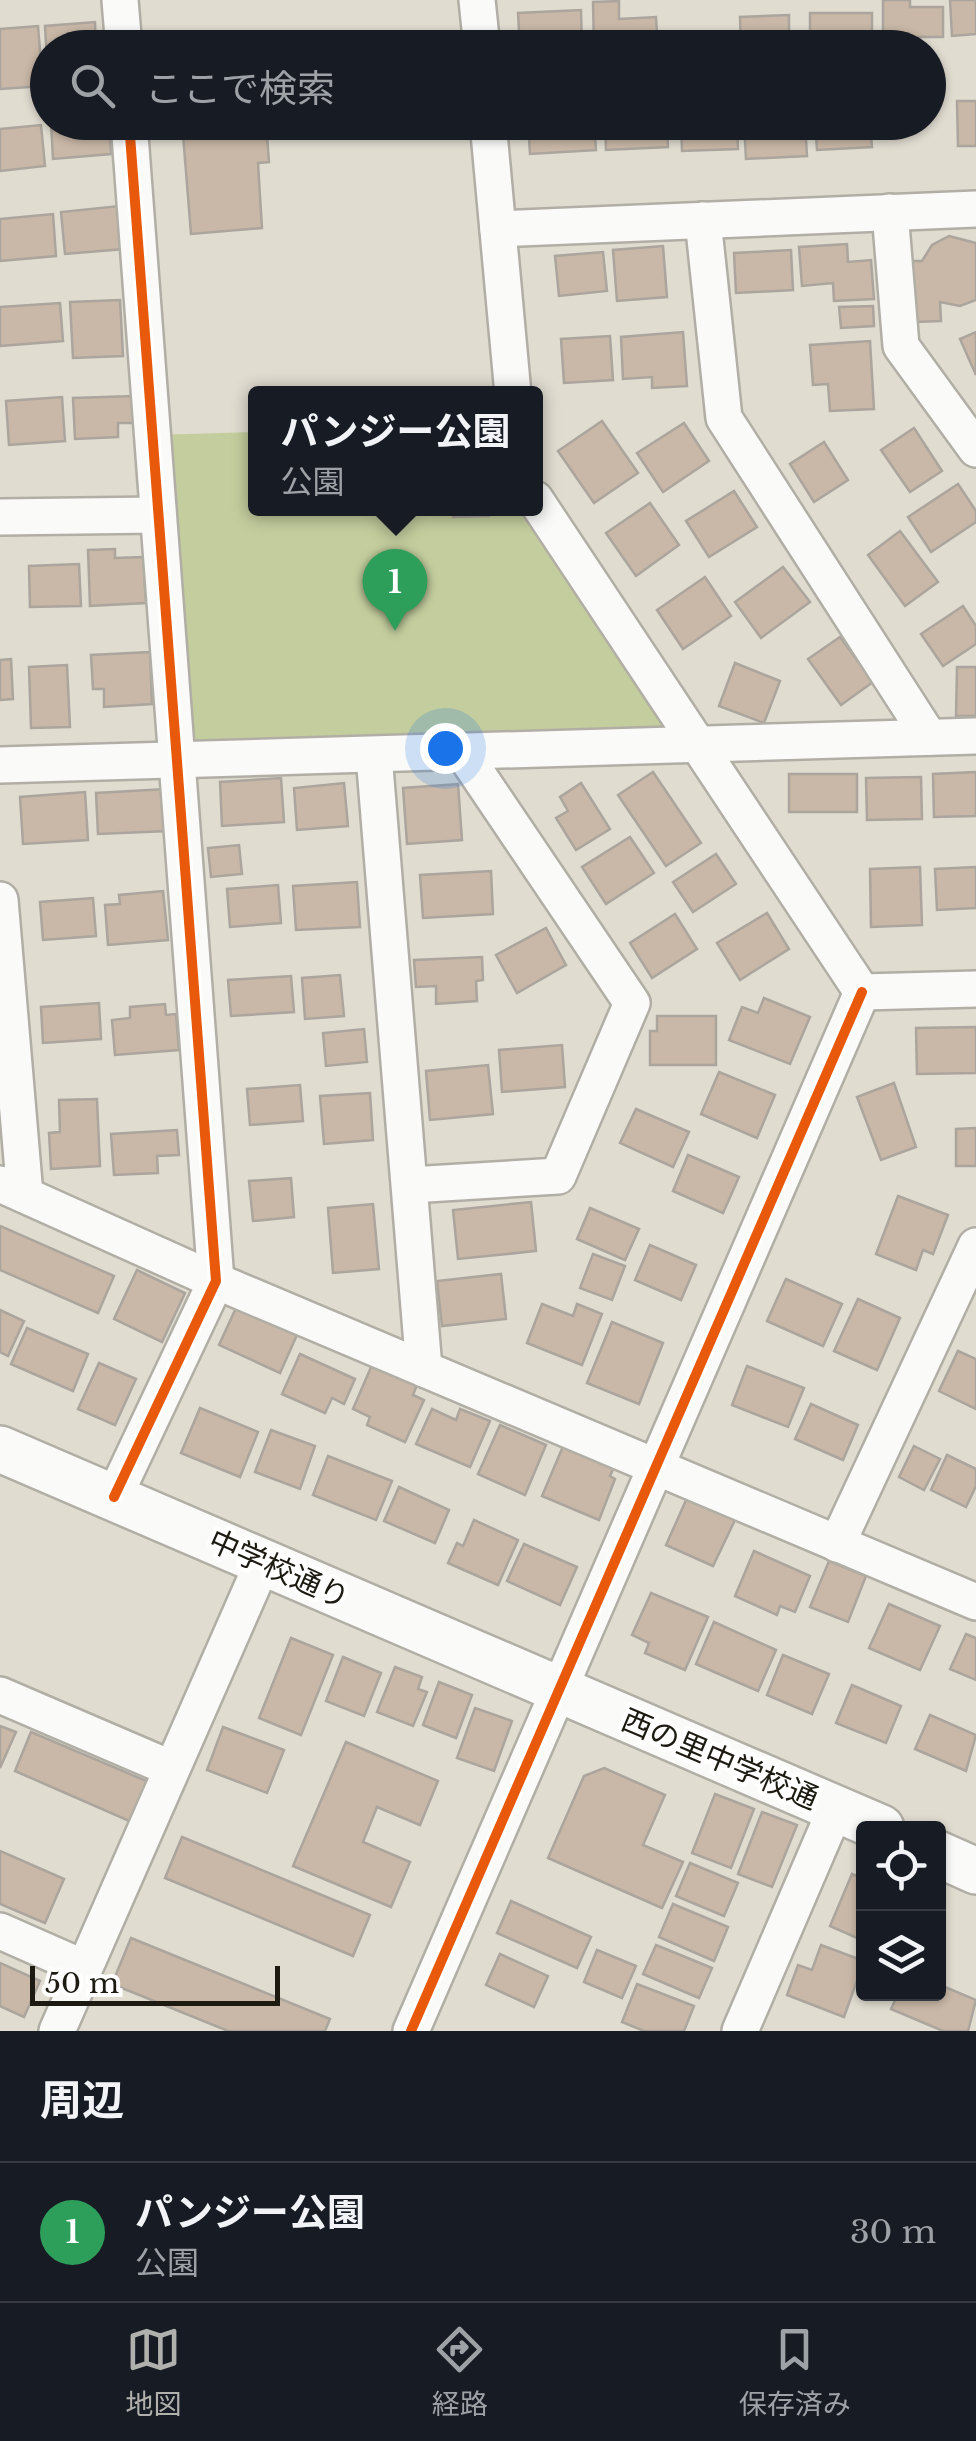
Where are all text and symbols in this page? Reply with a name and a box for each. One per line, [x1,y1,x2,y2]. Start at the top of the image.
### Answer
search box [30,30,946,140]
icon: search [65,58,120,113]
text: ここで検索 [145,65,335,112]
popup [248,386,543,516]
text: パンジー公園 [281,408,510,455]
text: 公園 [281,462,345,502]
pin: 1 [362,548,428,631]
your location [420,723,471,774]
street label: 中学校通り [203,1522,355,1616]
street label: 西の里中学校通 [616,1701,824,1817]
map controls [856,1821,946,2001]
button: locate [856,1821,946,1911]
button: layers [856,1911,946,2001]
scale bar [30,1961,280,2006]
text: 50 m [45,1966,119,2001]
text: 周辺 [40,2074,124,2126]
text: パンジー公園 [135,2189,365,2236]
text: 1 [66,2212,79,2252]
text: 30 m [850,2212,936,2252]
text: 公園 [135,2243,199,2283]
tab: 地図 [125,2322,181,2422]
tab: 経路 [432,2322,488,2422]
tab: 保存済み [739,2322,851,2422]

